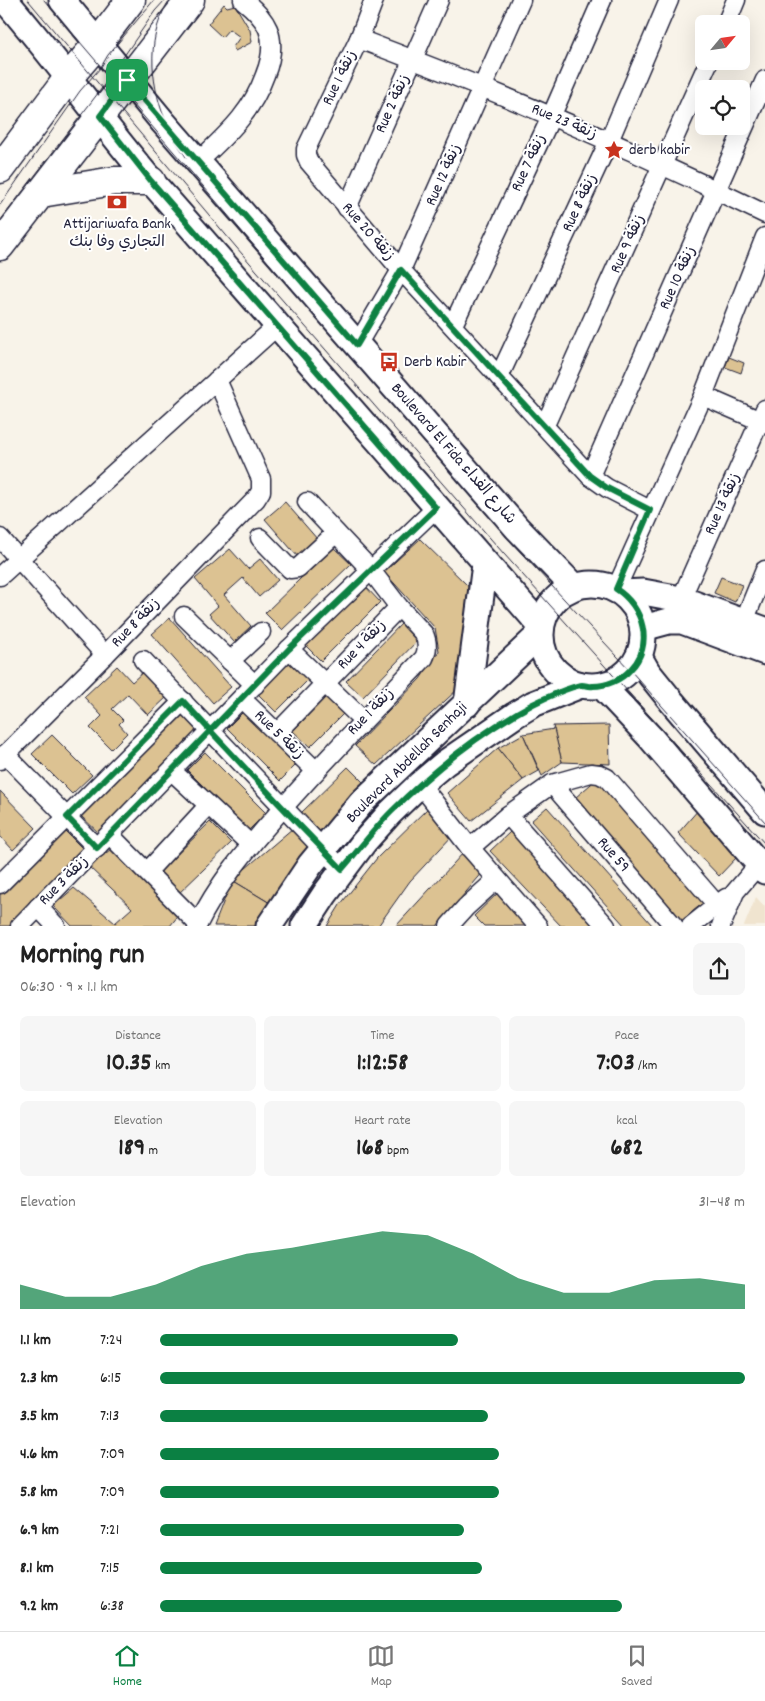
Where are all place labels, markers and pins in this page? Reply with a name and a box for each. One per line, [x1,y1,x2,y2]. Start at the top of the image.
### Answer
pin [106,59,148,101]
place icon: derb kabir [603,139,625,161]
place label: derb kabir [629,139,690,162]
bank icon: Attijariwafa Bank التجاري وفا بنك [106,191,128,213]
place label: Attijariwafa Bank التجاري وفا بنك [63,213,171,254]
bus stop icon: Derb Kabir [378,351,400,373]
place label: Derb Kabir [404,351,467,374]

